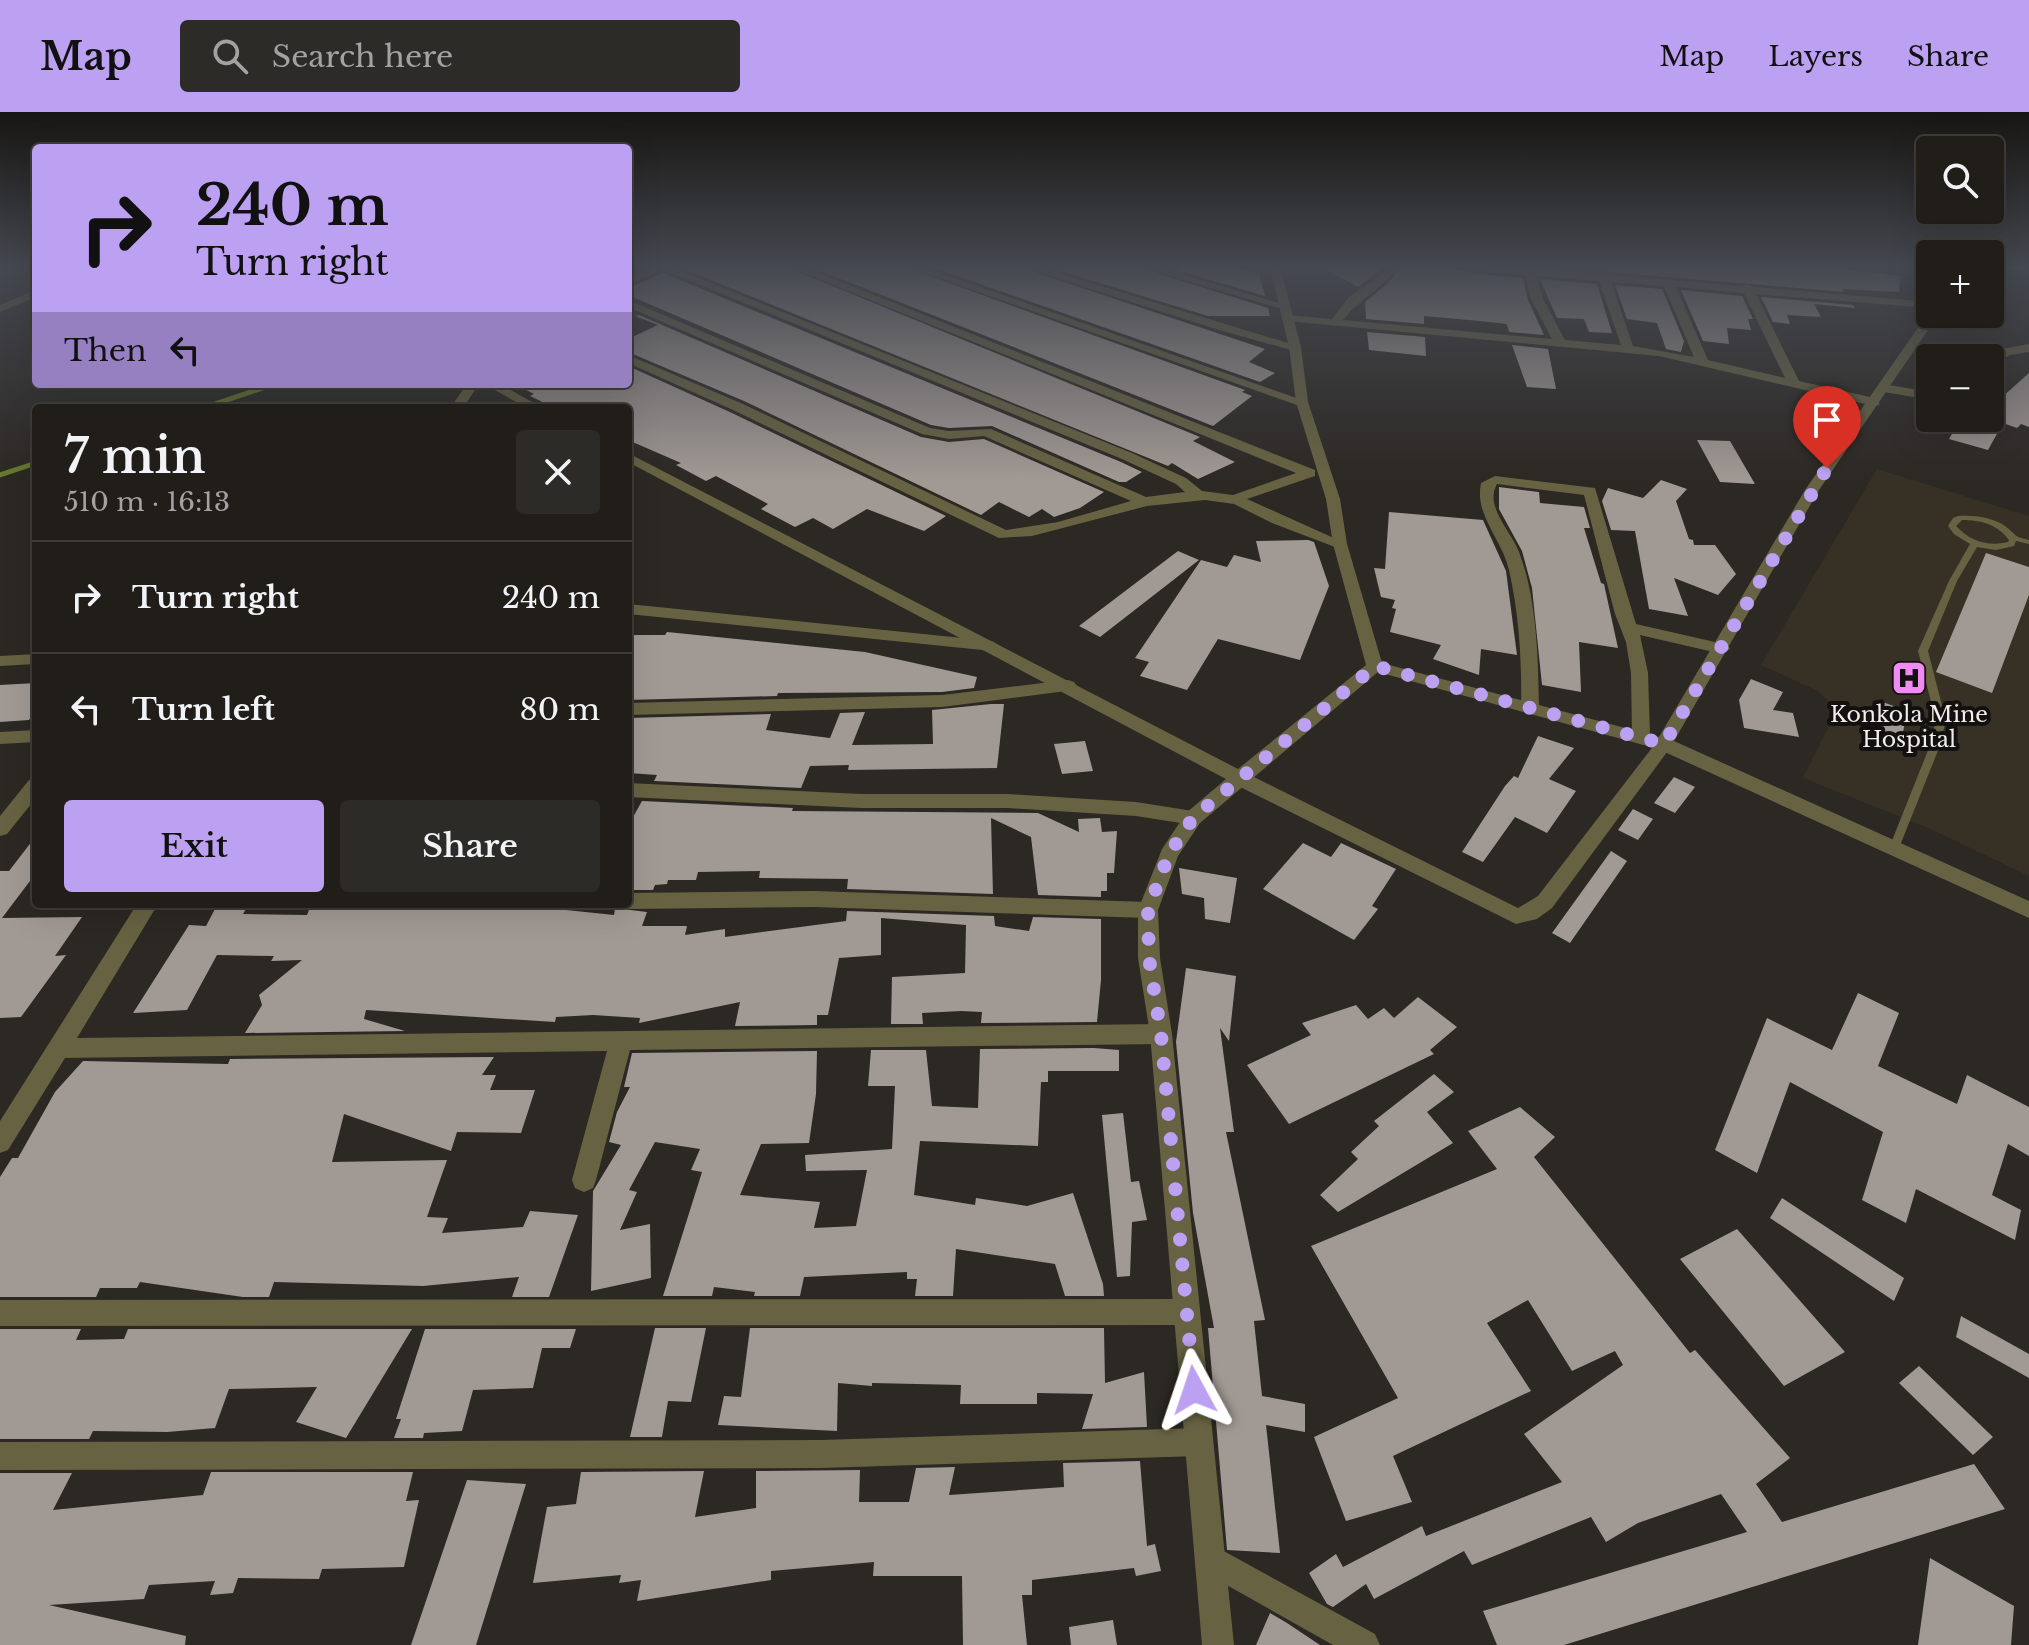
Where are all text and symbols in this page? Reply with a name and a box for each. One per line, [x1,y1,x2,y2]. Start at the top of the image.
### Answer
search box [180,20,740,92]
text: Map [40,33,132,80]
icon: search [208,34,252,78]
text: Search here [272,38,453,75]
text: Map [1659,39,1724,74]
text: Layers [1768,39,1863,74]
text: Share [1907,39,1989,74]
map controls [1916,136,2004,432]
button: search [1916,136,2004,224]
text: 240 m [196,171,389,240]
icon: right [64,176,168,280]
text: Turn right [196,240,389,285]
button: + [1916,240,2004,328]
icon: left [163,328,207,372]
text: Then [64,332,147,369]
button: − [1916,344,2004,432]
pin [1793,386,1861,468]
icon: arrive [1805,398,1849,442]
text: 7 min [64,426,206,486]
button: close [516,430,600,514]
text: 510 m · 16:13 [64,486,230,518]
icon: right [64,575,108,619]
text: Turn right [132,579,299,616]
text: 240 m [502,579,600,616]
hospital icon: Konkola Mine Hospital [1890,659,1928,697]
icon: left [64,687,108,731]
text: Turn left [132,691,275,728]
text: 80 m [520,691,600,728]
place label: Konkola Mine Hospital [1830,701,1988,753]
button: Exit [64,800,324,892]
button: Share [340,800,600,892]
position arrow [1152,1348,1236,1432]

